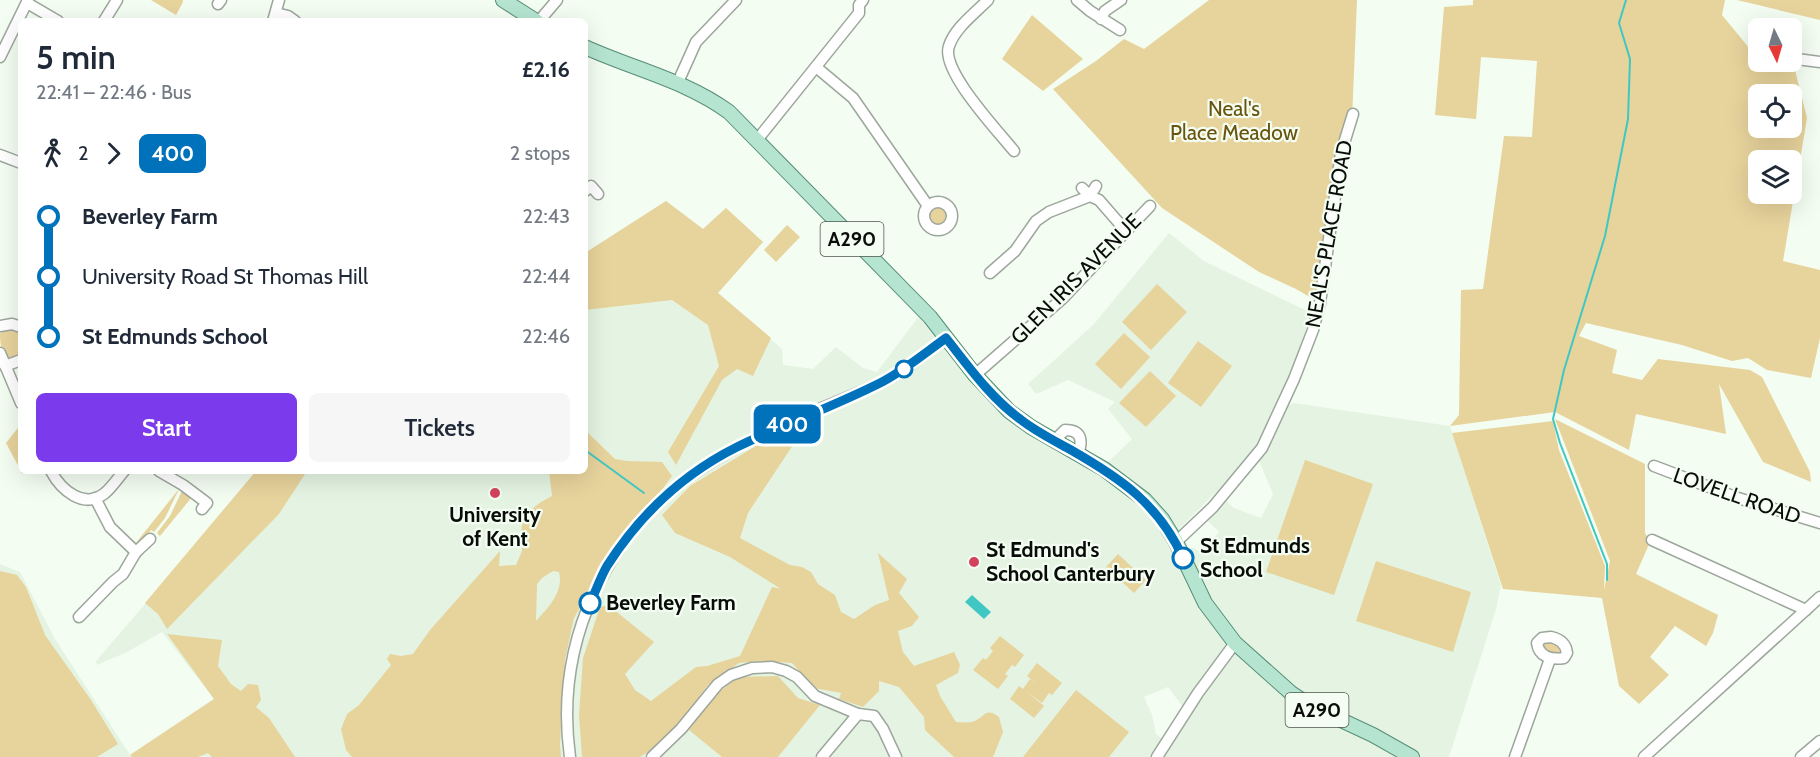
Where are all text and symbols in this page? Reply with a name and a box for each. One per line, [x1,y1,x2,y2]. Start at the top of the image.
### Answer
north arrow [1748,18,1802,72]
map controls [1748,18,1802,204]
text: 5 min [36,37,116,77]
text: £2.16 [522,56,570,83]
text: 22:41 – 22:46 · Bus [36,80,191,104]
button: locate [1748,84,1802,138]
park label: Neal's Place Meadow [1170,96,1298,145]
icon: walk [36,137,69,170]
icon: forward [97,137,130,170]
street label: NEAL'S PLACE ROAD [1300,138,1357,330]
text: 2 [78,141,88,165]
text: 400 [151,141,194,166]
text: 2 stops [510,141,570,165]
button: layers [1748,150,1802,204]
text: Beverley Farm [82,203,218,230]
text: 22:43 [523,204,570,228]
street label: GLEN IRIS AVENUE [1005,208,1146,349]
road number: A290 [820,222,884,256]
text: University Road St Thomas Hill [82,263,368,290]
text: 22:44 [522,264,570,288]
text: St Edmunds School [82,323,268,350]
text: 22:46 [522,324,570,348]
unlabelled marker [895,360,913,378]
button: Start [36,393,297,462]
button: Tickets [309,393,570,462]
line badge: 400 [752,404,822,444]
text: 400 [766,412,808,437]
street label: LOVELL ROAD [1670,462,1804,529]
marker: University of Kent [488,486,502,500]
place label: University of Kent [449,502,542,551]
place label: St Edmunds School [1200,533,1310,582]
place label: St Edmund's School Canterbury [986,537,1156,586]
marker: St Edmunds School [1172,547,1194,569]
marker: St Edmund's School Canterbury [967,555,981,569]
place label: Beverley Farm [606,590,736,615]
marker: Beverley Farm [579,592,601,614]
road number: A290 [1286,693,1348,727]

